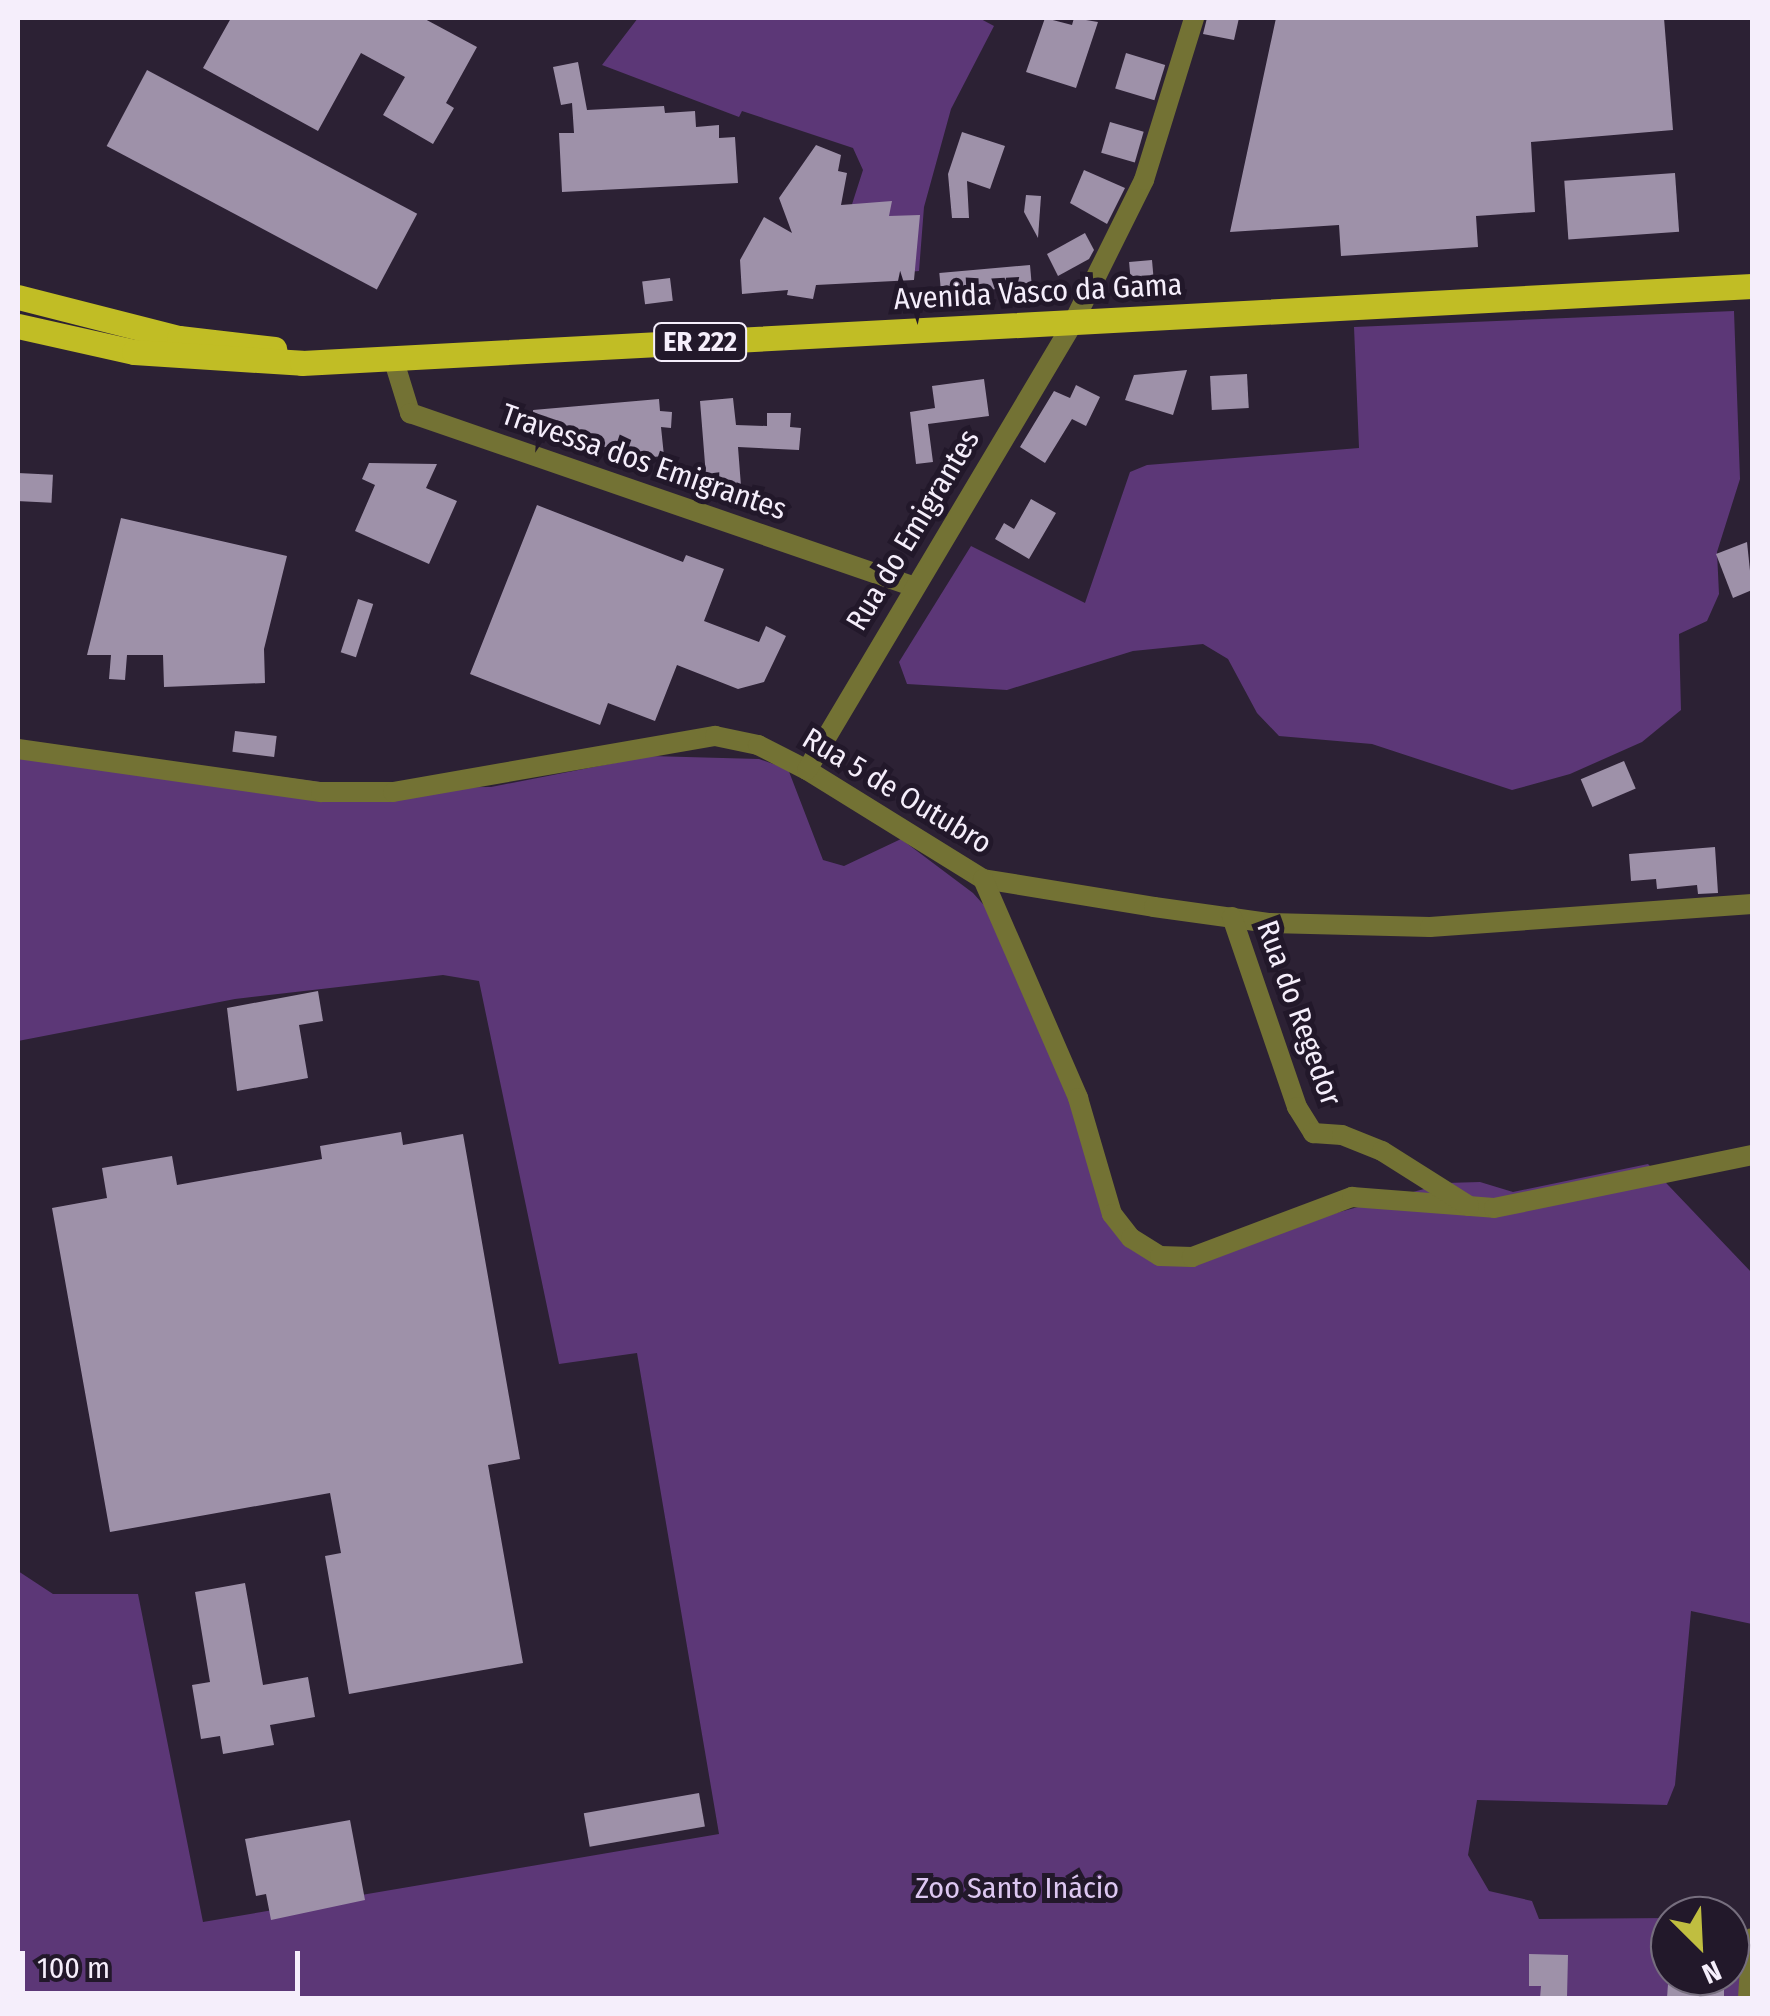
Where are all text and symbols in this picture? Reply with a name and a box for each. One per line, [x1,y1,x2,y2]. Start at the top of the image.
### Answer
street label: Avenida Vasco da Gama [893,266,1183,318]
road number: ER 222 [652,319,748,365]
street label: Travessa dos Emigrantes [497,396,791,528]
street label: Rua do Emigrantes [839,423,987,637]
street label: Rua 5 de Outubro [796,720,998,862]
street label: Rua do Regedor [1249,916,1349,1110]
park label: Zoo Santo Inácio [915,1870,1119,1906]
north arrow [1650,1896,1750,1996]
scale bar [25,1931,305,1993]
text: 100 m [37,1950,110,1986]
text: N [1697,1954,1726,1991]

